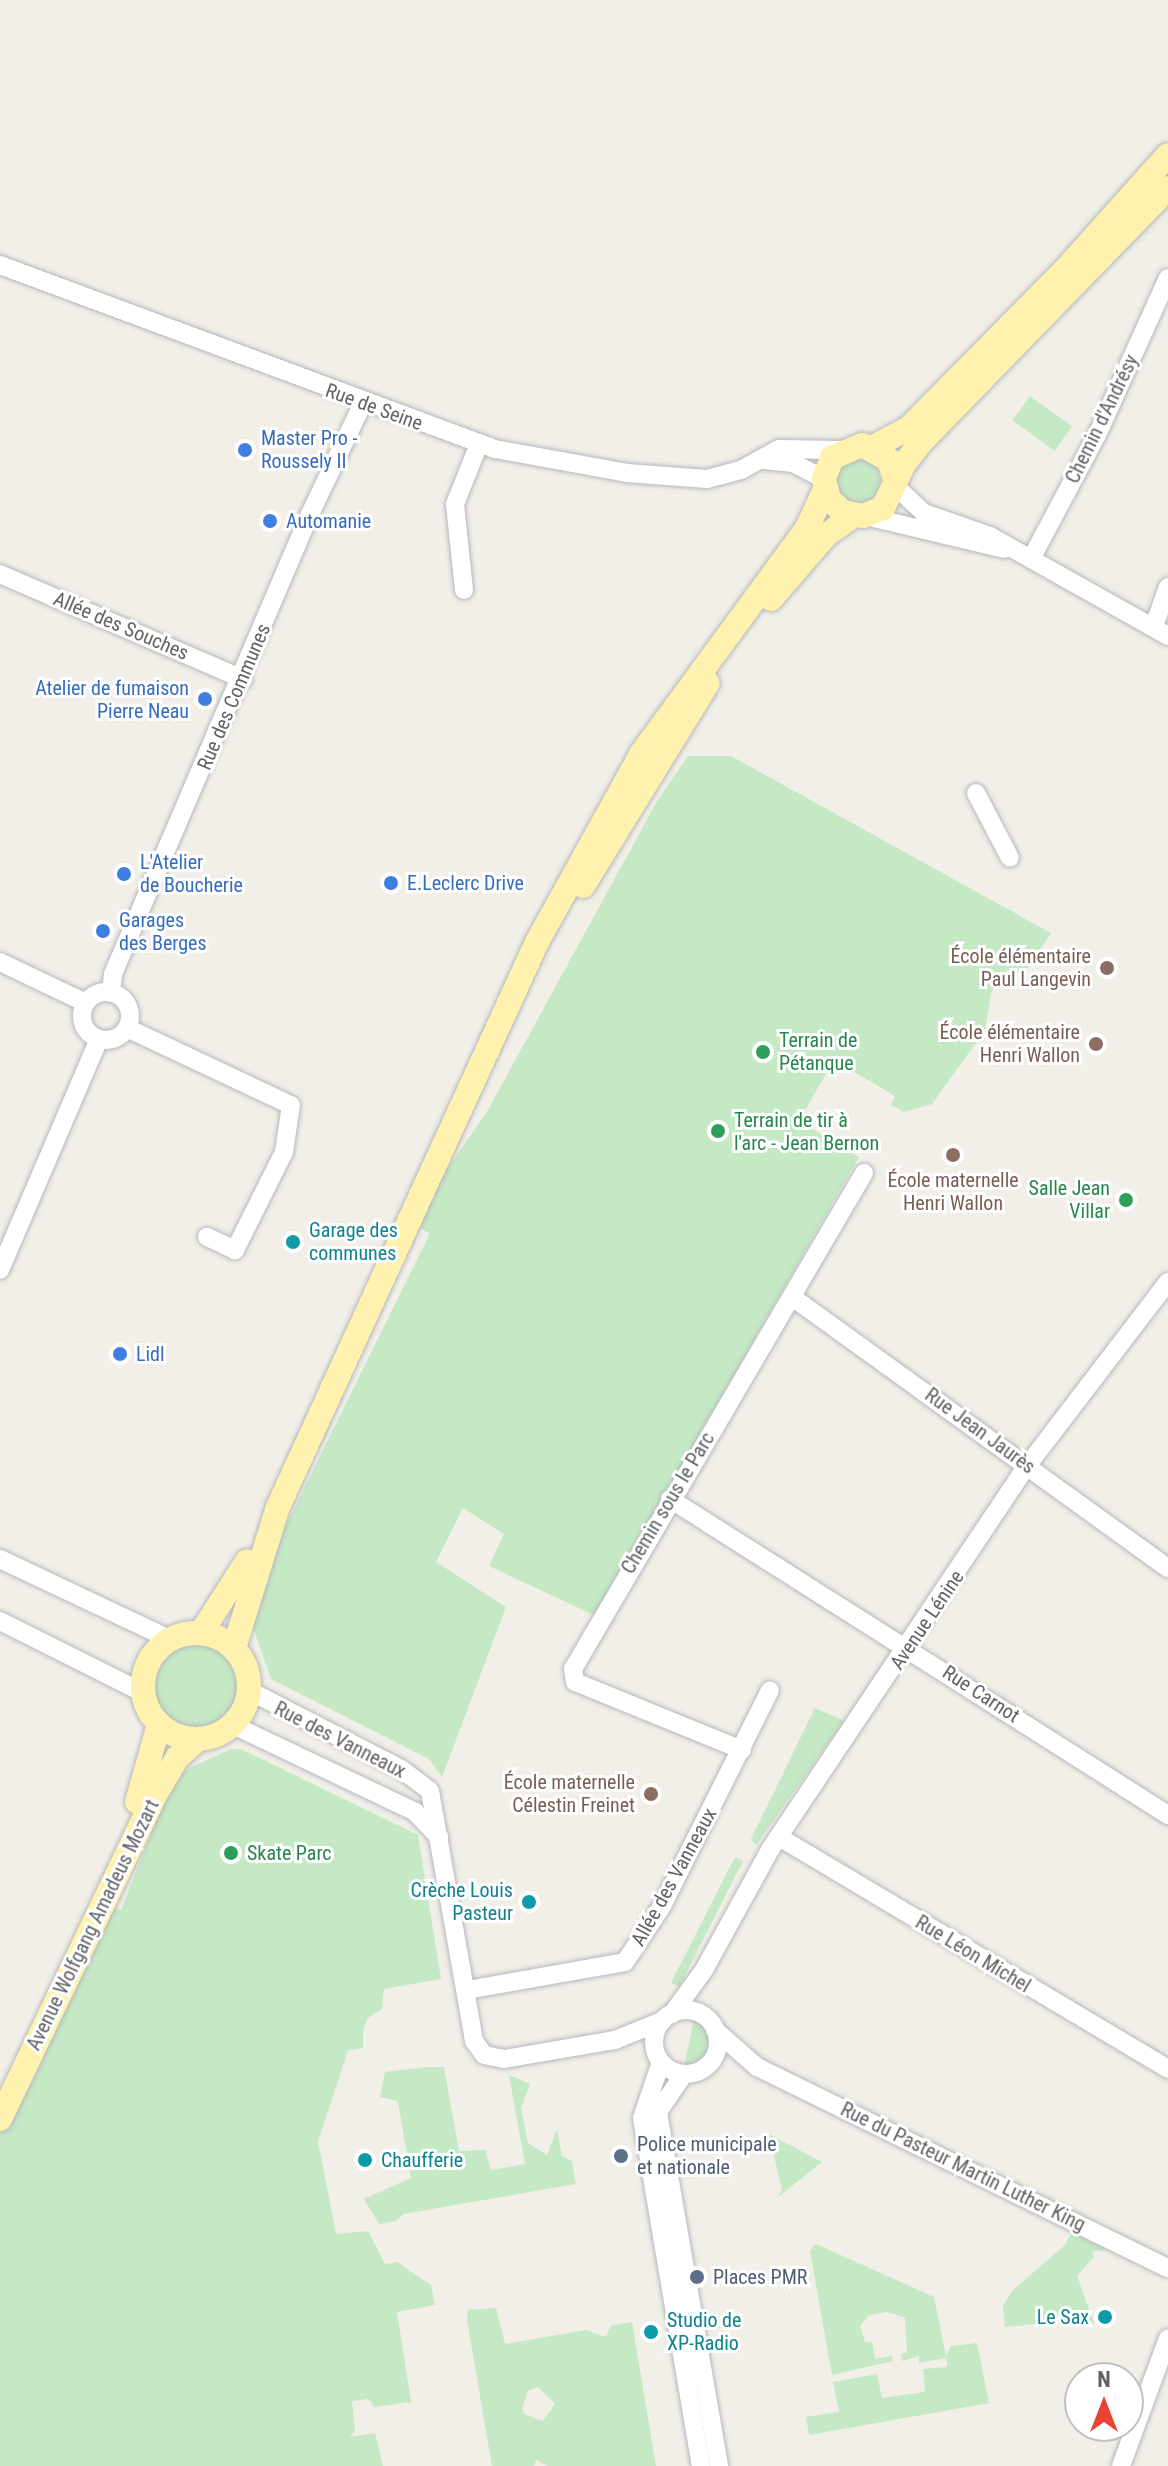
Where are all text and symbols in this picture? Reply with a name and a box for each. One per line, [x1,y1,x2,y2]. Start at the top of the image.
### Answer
street label: Chemin d'Andrésy [1060,351,1144,487]
street label: Rue de Seine [322,378,426,436]
place label: Master Pro - Roussely II [261,426,357,473]
marker: Master Pro - Roussely II [236,441,254,459]
place label: Automanie [286,509,371,533]
marker: Automanie [261,512,279,530]
street label: Allée des Souches [50,587,192,665]
street label: Rue des Communes [192,620,276,774]
place label: Atelier de fumaison Pierre Neau [35,676,189,723]
marker: Atelier de fumaison Pierre Neau [196,690,214,708]
place label: L'Atelier de Boucherie [140,850,243,897]
marker: L'Atelier de Boucherie [115,865,133,883]
place label: E.Leclerc Drive [407,871,524,895]
marker: E.Leclerc Drive [382,874,400,892]
place label: Garages des Berges [119,908,207,955]
marker: Garages des Berges [94,922,112,940]
place label: École élémentaire Paul Langevin [951,944,1091,991]
marker: École élémentaire Paul Langevin [1098,959,1116,977]
place label: École élémentaire Henri Wallon [940,1020,1080,1067]
place label: Terrain de Pétanque [779,1028,857,1075]
marker: École élémentaire Henri Wallon [1087,1035,1105,1053]
marker: Terrain de Pétanque [754,1043,772,1061]
place label: Terrain de tir à l'arc - Jean Bernon [734,1108,879,1155]
marker: Terrain de tir à l'arc - Jean Bernon [709,1122,727,1140]
marker: École maternelle Henri Wallon [944,1146,962,1164]
place label: École maternelle Henri Wallon [887,1168,1019,1215]
place label: Salle Jean Villar [1029,1176,1110,1223]
marker: Salle Jean Villar [1117,1191,1135,1209]
place label: Garage des communes [309,1218,398,1265]
marker: Garage des communes [284,1233,302,1251]
place label: Lidl [136,1342,165,1366]
marker: Lidl [111,1345,129,1363]
street label: Rue Jean Jaurès [920,1383,1040,1479]
street label: Chemin sous le Parc [616,1428,720,1578]
street label: Avenue Lénine [885,1566,969,1674]
street label: Rue Carnot [938,1660,1024,1728]
street label: Rue des Vanneaux [270,1697,410,1783]
place label: École maternelle Célestin Freinet [504,1770,635,1817]
marker: École maternelle Célestin Freinet [642,1785,660,1803]
street label: Avenue Wolfgang Amadeus Mozart [22,1796,164,2054]
street label: Allée des Vanneaux [626,1804,722,1950]
place label: Skate Parc [247,1841,332,1865]
marker: Skate Parc [222,1844,240,1862]
place label: Crèche Louis Pasteur [411,1878,513,1925]
marker: Crèche Louis Pasteur [520,1893,538,1911]
street label: Rue Léon Michel [911,1910,1035,1998]
street label: Rue du Pasteur Martin Luther King [837,2097,1089,2237]
place label: Police municipale et nationale [637,2132,777,2179]
marker: Police municipale et nationale [612,2147,630,2165]
place label: Chaufferie [381,2148,463,2172]
marker: Chaufferie [356,2151,374,2169]
place label: Places PMR [713,2265,807,2289]
marker: Places PMR [688,2268,706,2286]
place label: Le Sax [1037,2305,1089,2329]
place label: Studio de XP-Radio [667,2308,741,2355]
marker: Le Sax [1096,2308,1114,2326]
marker: Studio de XP-Radio [642,2323,660,2341]
north arrow [1064,2362,1144,2442]
text: N [1097,2367,1111,2392]

